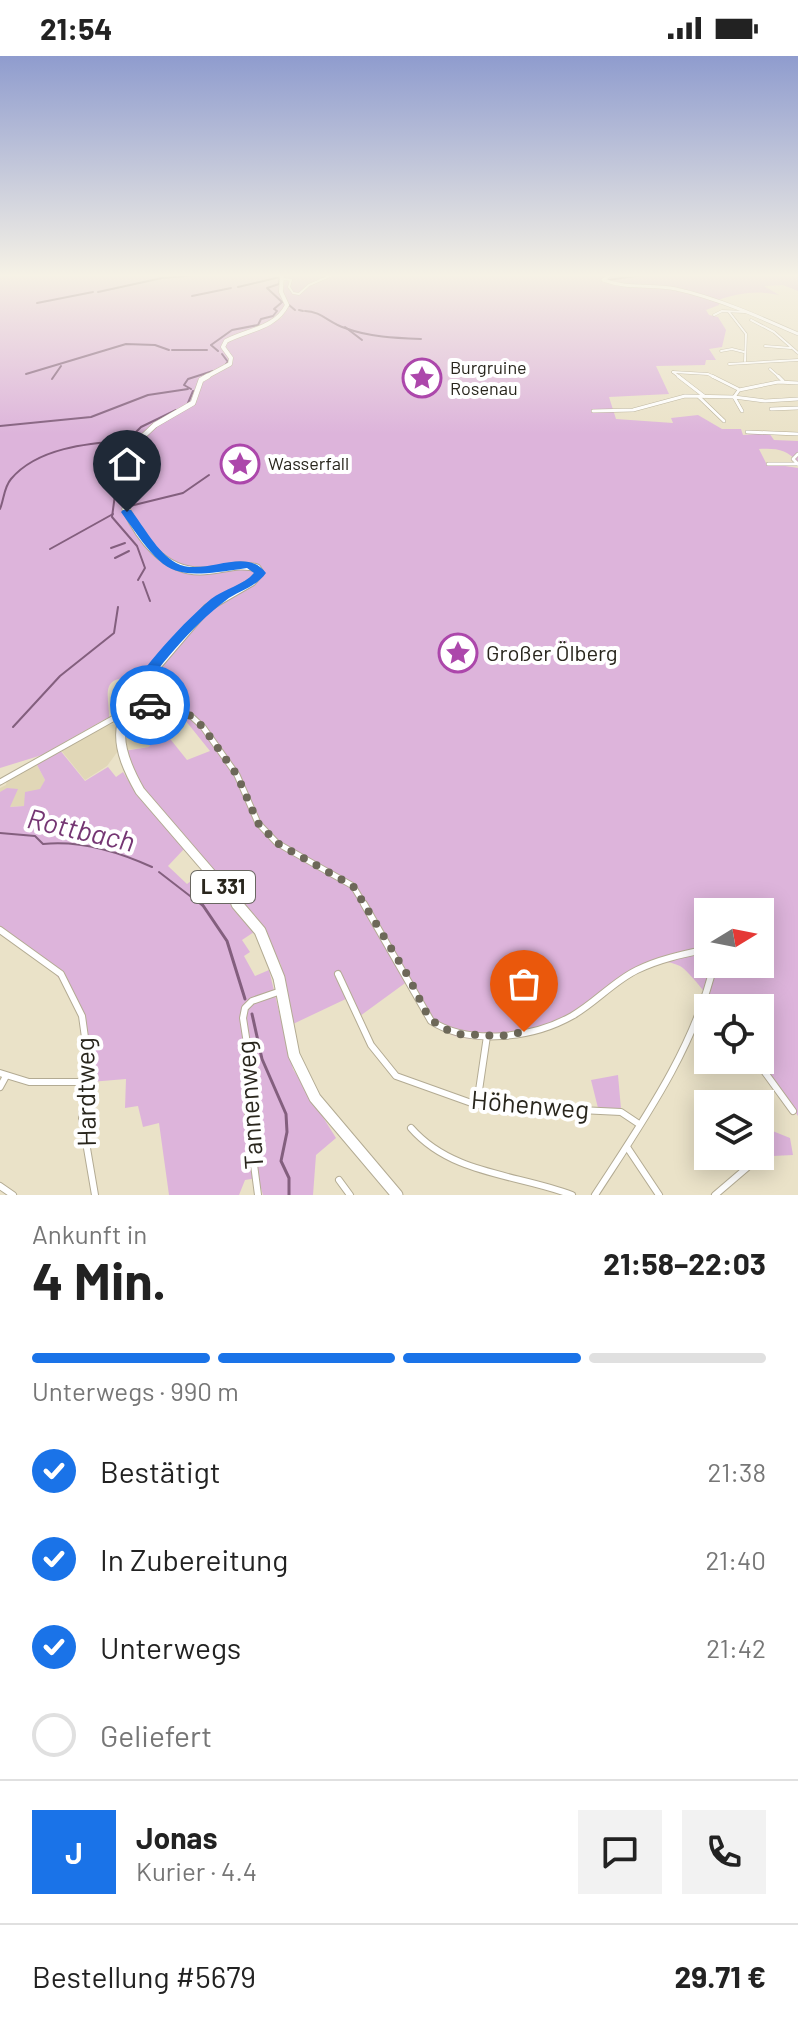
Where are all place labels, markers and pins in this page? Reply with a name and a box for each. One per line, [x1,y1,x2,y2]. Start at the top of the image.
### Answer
place label: Burgruine Rosenau [450,356,527,399]
place icon: Burgruine Rosenau [401,357,443,399]
pin [93,430,161,512]
place icon: Wasserfall [219,443,261,485]
place label: Wasserfall [268,452,349,474]
place icon: Großer Ölberg [437,632,479,674]
place label: Großer Ölberg [486,639,618,665]
pin [490,950,558,1032]

